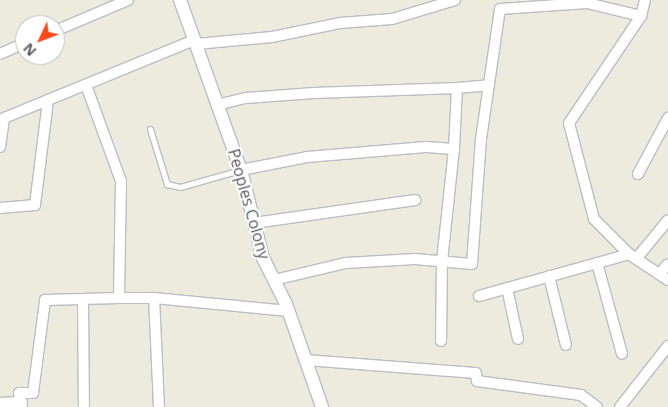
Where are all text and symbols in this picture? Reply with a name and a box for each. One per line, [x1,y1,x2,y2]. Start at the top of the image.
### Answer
north arrow [15,15,65,65]
text: N [19,39,40,61]
street label: Peoples Colony [224,147,274,261]

